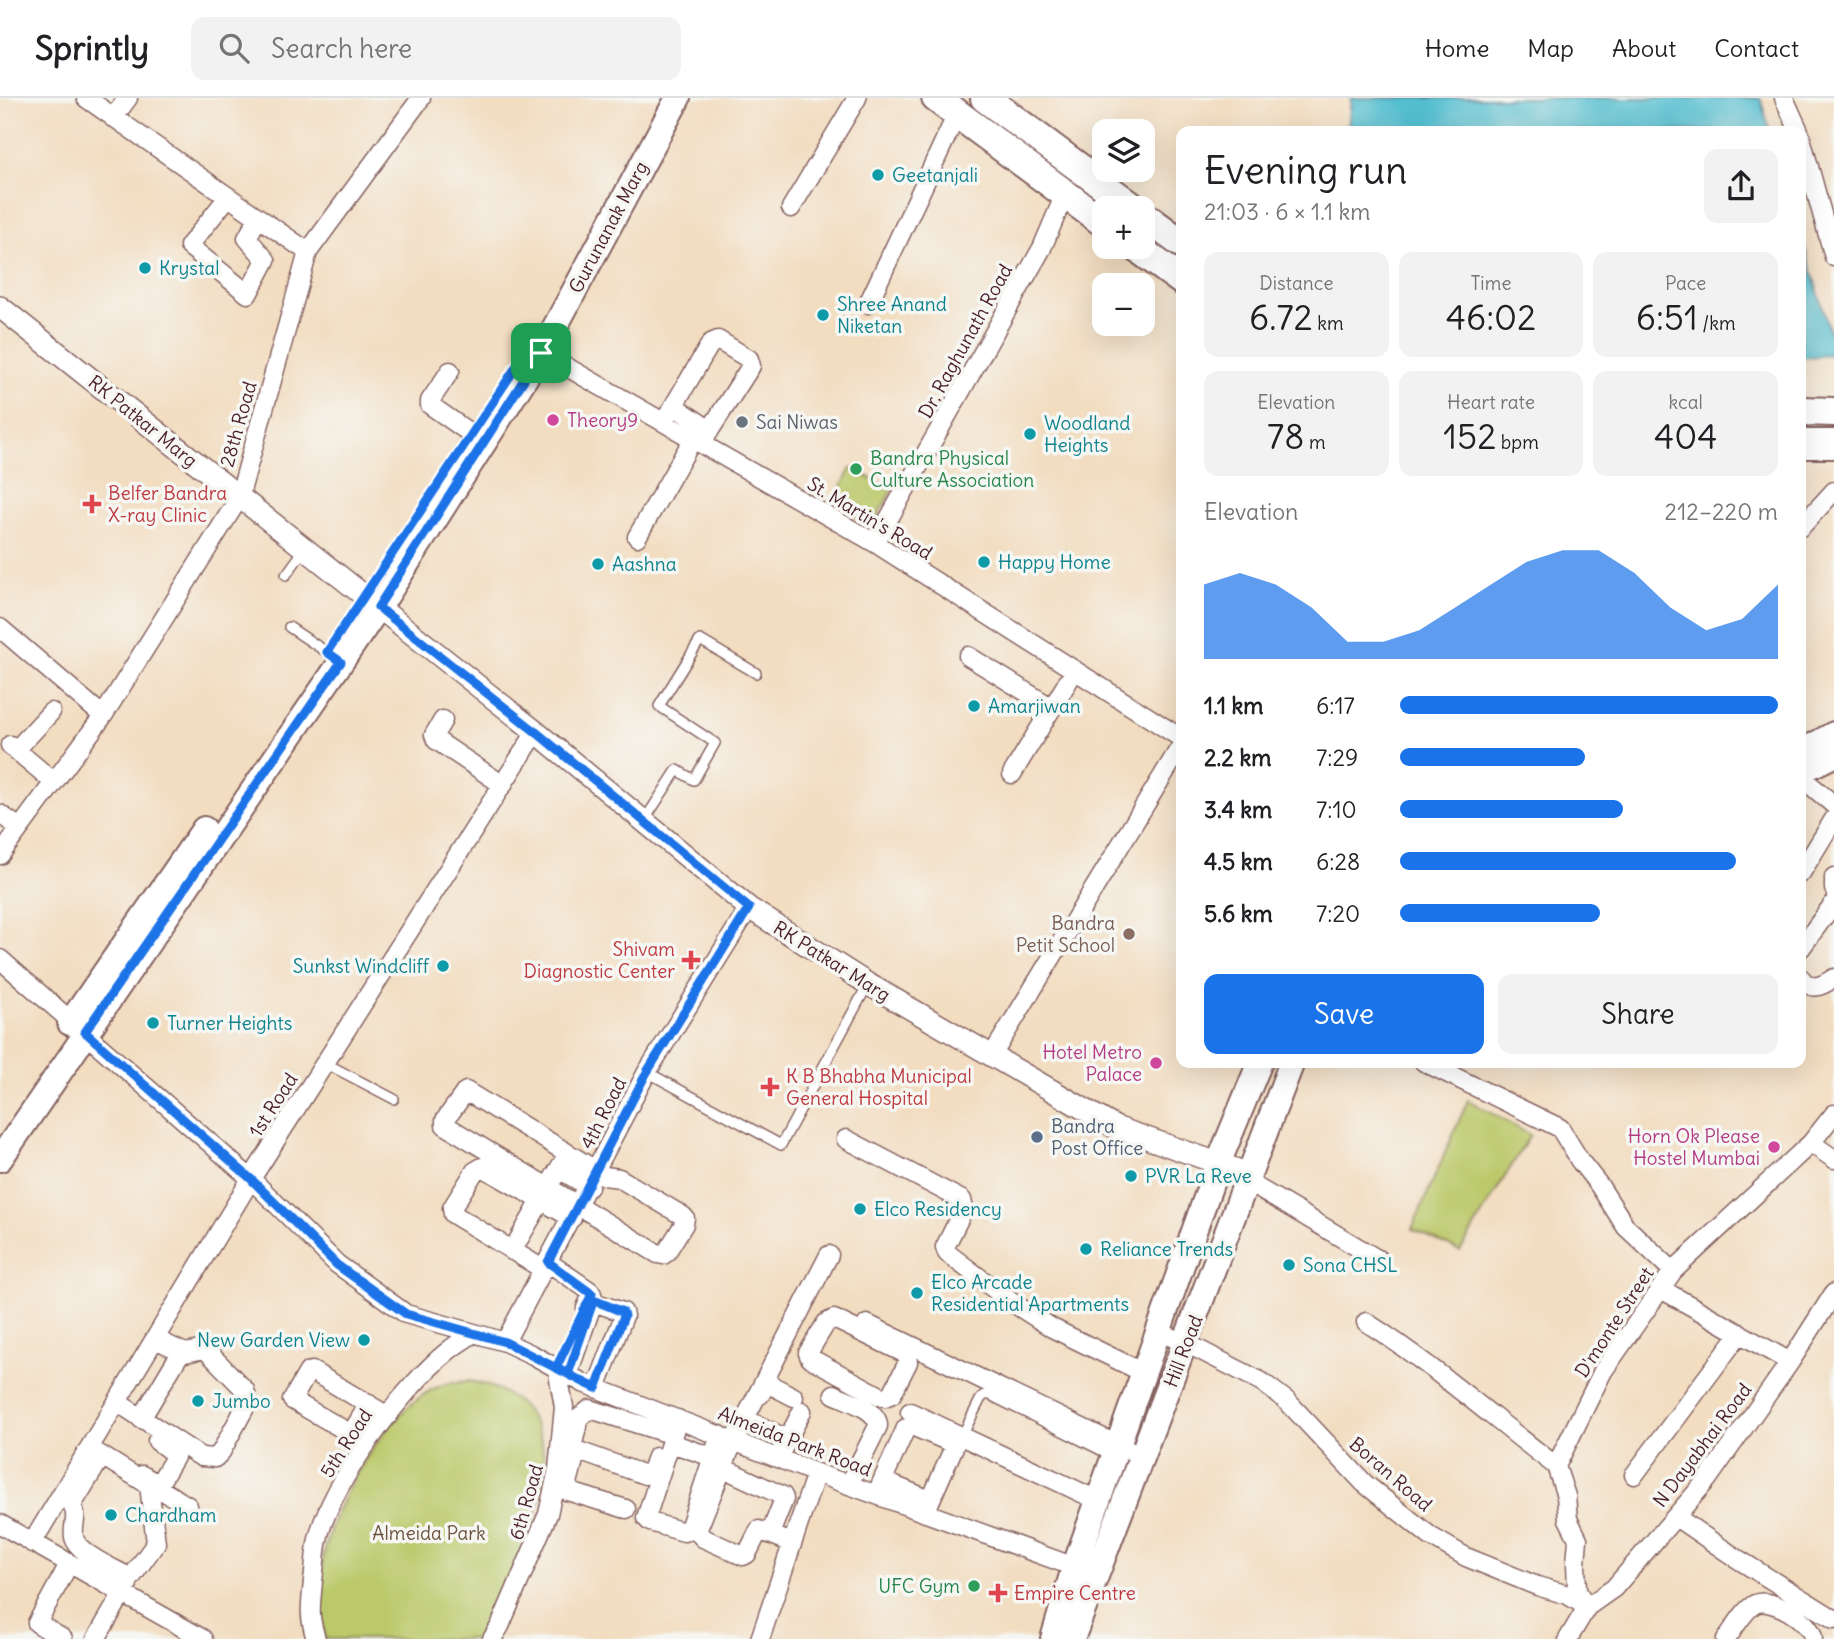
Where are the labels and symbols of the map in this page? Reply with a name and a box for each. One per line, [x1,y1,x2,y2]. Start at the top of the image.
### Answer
street label: Gurunanak Marg [563,157,653,297]
place label: Geetanjali [892,163,978,187]
marker: Geetanjali [870,167,886,183]
place label: Krystal [159,256,219,280]
marker: Krystal [137,260,153,276]
street label: Dr. Raghunath Road [913,260,1017,422]
place label: Shree Anand Niketan [837,292,947,338]
marker: Shree Anand Niketan [815,307,831,323]
pin [511,323,571,383]
street label: RK Patkar Marg [84,370,202,472]
street label: 28th Road [214,378,262,470]
place label: Theory9 [567,408,638,432]
place label: Sai Niwas [756,410,838,434]
place label: Woodland Heights [1044,411,1130,457]
marker: Theory9 [545,412,561,428]
marker: Sai Niwas [734,414,750,430]
marker: Woodland Heights [1022,426,1038,442]
place label: Bandra Physical Culture Association [870,446,1034,492]
marker: Bandra Physical Culture Association [848,461,864,477]
street label: St. Martin's Road [803,471,937,565]
place label: Belfer Bandra X-ray Clinic [108,481,227,527]
marker: Belfer Bandra X-ray Clinic [82,494,102,514]
place label: Happy Home [998,550,1111,574]
place label: Aashna [612,552,677,576]
marker: Happy Home [976,554,992,570]
marker: Aashna [590,556,606,572]
place label: Amarjiwan [988,694,1081,718]
marker: Amarjiwan [966,698,982,714]
place label: Bandra Petit School [1016,911,1115,957]
street label: RK Patkar Marg [769,915,895,1007]
marker: Bandra Petit School [1121,926,1137,942]
place label: Shivam Diagnostic Center [523,937,675,983]
marker: Shivam Diagnostic Center [681,950,701,970]
place label: Sunkst Windcliff [293,954,430,978]
marker: Sunkst Windcliff [435,958,451,974]
place label: Turner Heights [167,1011,292,1035]
marker: Turner Heights [145,1015,161,1031]
place label: Hotel Metro Palace [1042,1040,1142,1086]
marker: Hotel Metro Palace [1148,1055,1164,1071]
place label: K B Bhabha Municipal General Hospital [786,1064,972,1110]
street label: 1st Road [243,1068,303,1142]
street label: 4th Road [575,1073,631,1153]
marker: K B Bhabha Municipal General Hospital [760,1077,780,1097]
place label: Bandra Post Office [1051,1114,1143,1160]
place label: Horn Ok Please Hostel Mumbai [1628,1124,1760,1170]
marker: Bandra Post Office [1029,1129,1045,1145]
marker: Horn Ok Please Hostel Mumbai [1766,1139,1782,1155]
place label: PVR La Reve [1145,1164,1252,1188]
marker: PVR La Reve [1123,1168,1139,1184]
place label: Elco Residency [874,1197,1002,1221]
marker: Elco Residency [852,1201,868,1217]
place label: Reliance Trends [1100,1237,1233,1261]
marker: Reliance Trends [1078,1241,1094,1257]
place label: Sona CHSL [1303,1253,1398,1277]
marker: Sona CHSL [1281,1257,1297,1273]
street label: D'monte Street [1569,1262,1659,1382]
place label: Elco Arcade Residential Apartments [931,1270,1129,1316]
marker: Elco Arcade Residential Apartments [909,1285,925,1301]
street label: Hill Road [1158,1311,1208,1391]
place label: New Garden View [197,1328,350,1352]
marker: New Garden View [356,1332,372,1348]
street label: N Dayabhai Road [1648,1378,1756,1512]
place label: Jumbo [212,1389,271,1413]
marker: Jumbo [190,1393,206,1409]
street label: Almeida Park Road [715,1401,875,1481]
street label: 5th Road [315,1404,377,1482]
street label: Boran Road [1345,1432,1437,1516]
street label: 6th Road [504,1461,548,1543]
place label: Chardham [125,1503,217,1527]
marker: Chardham [103,1507,119,1523]
park label: Almeida Park [372,1521,486,1545]
place label: UFC Gym [878,1574,960,1598]
marker: UFC Gym [966,1578,982,1594]
place label: Empire Centre [1014,1581,1136,1605]
marker: Empire Centre [988,1583,1008,1603]

